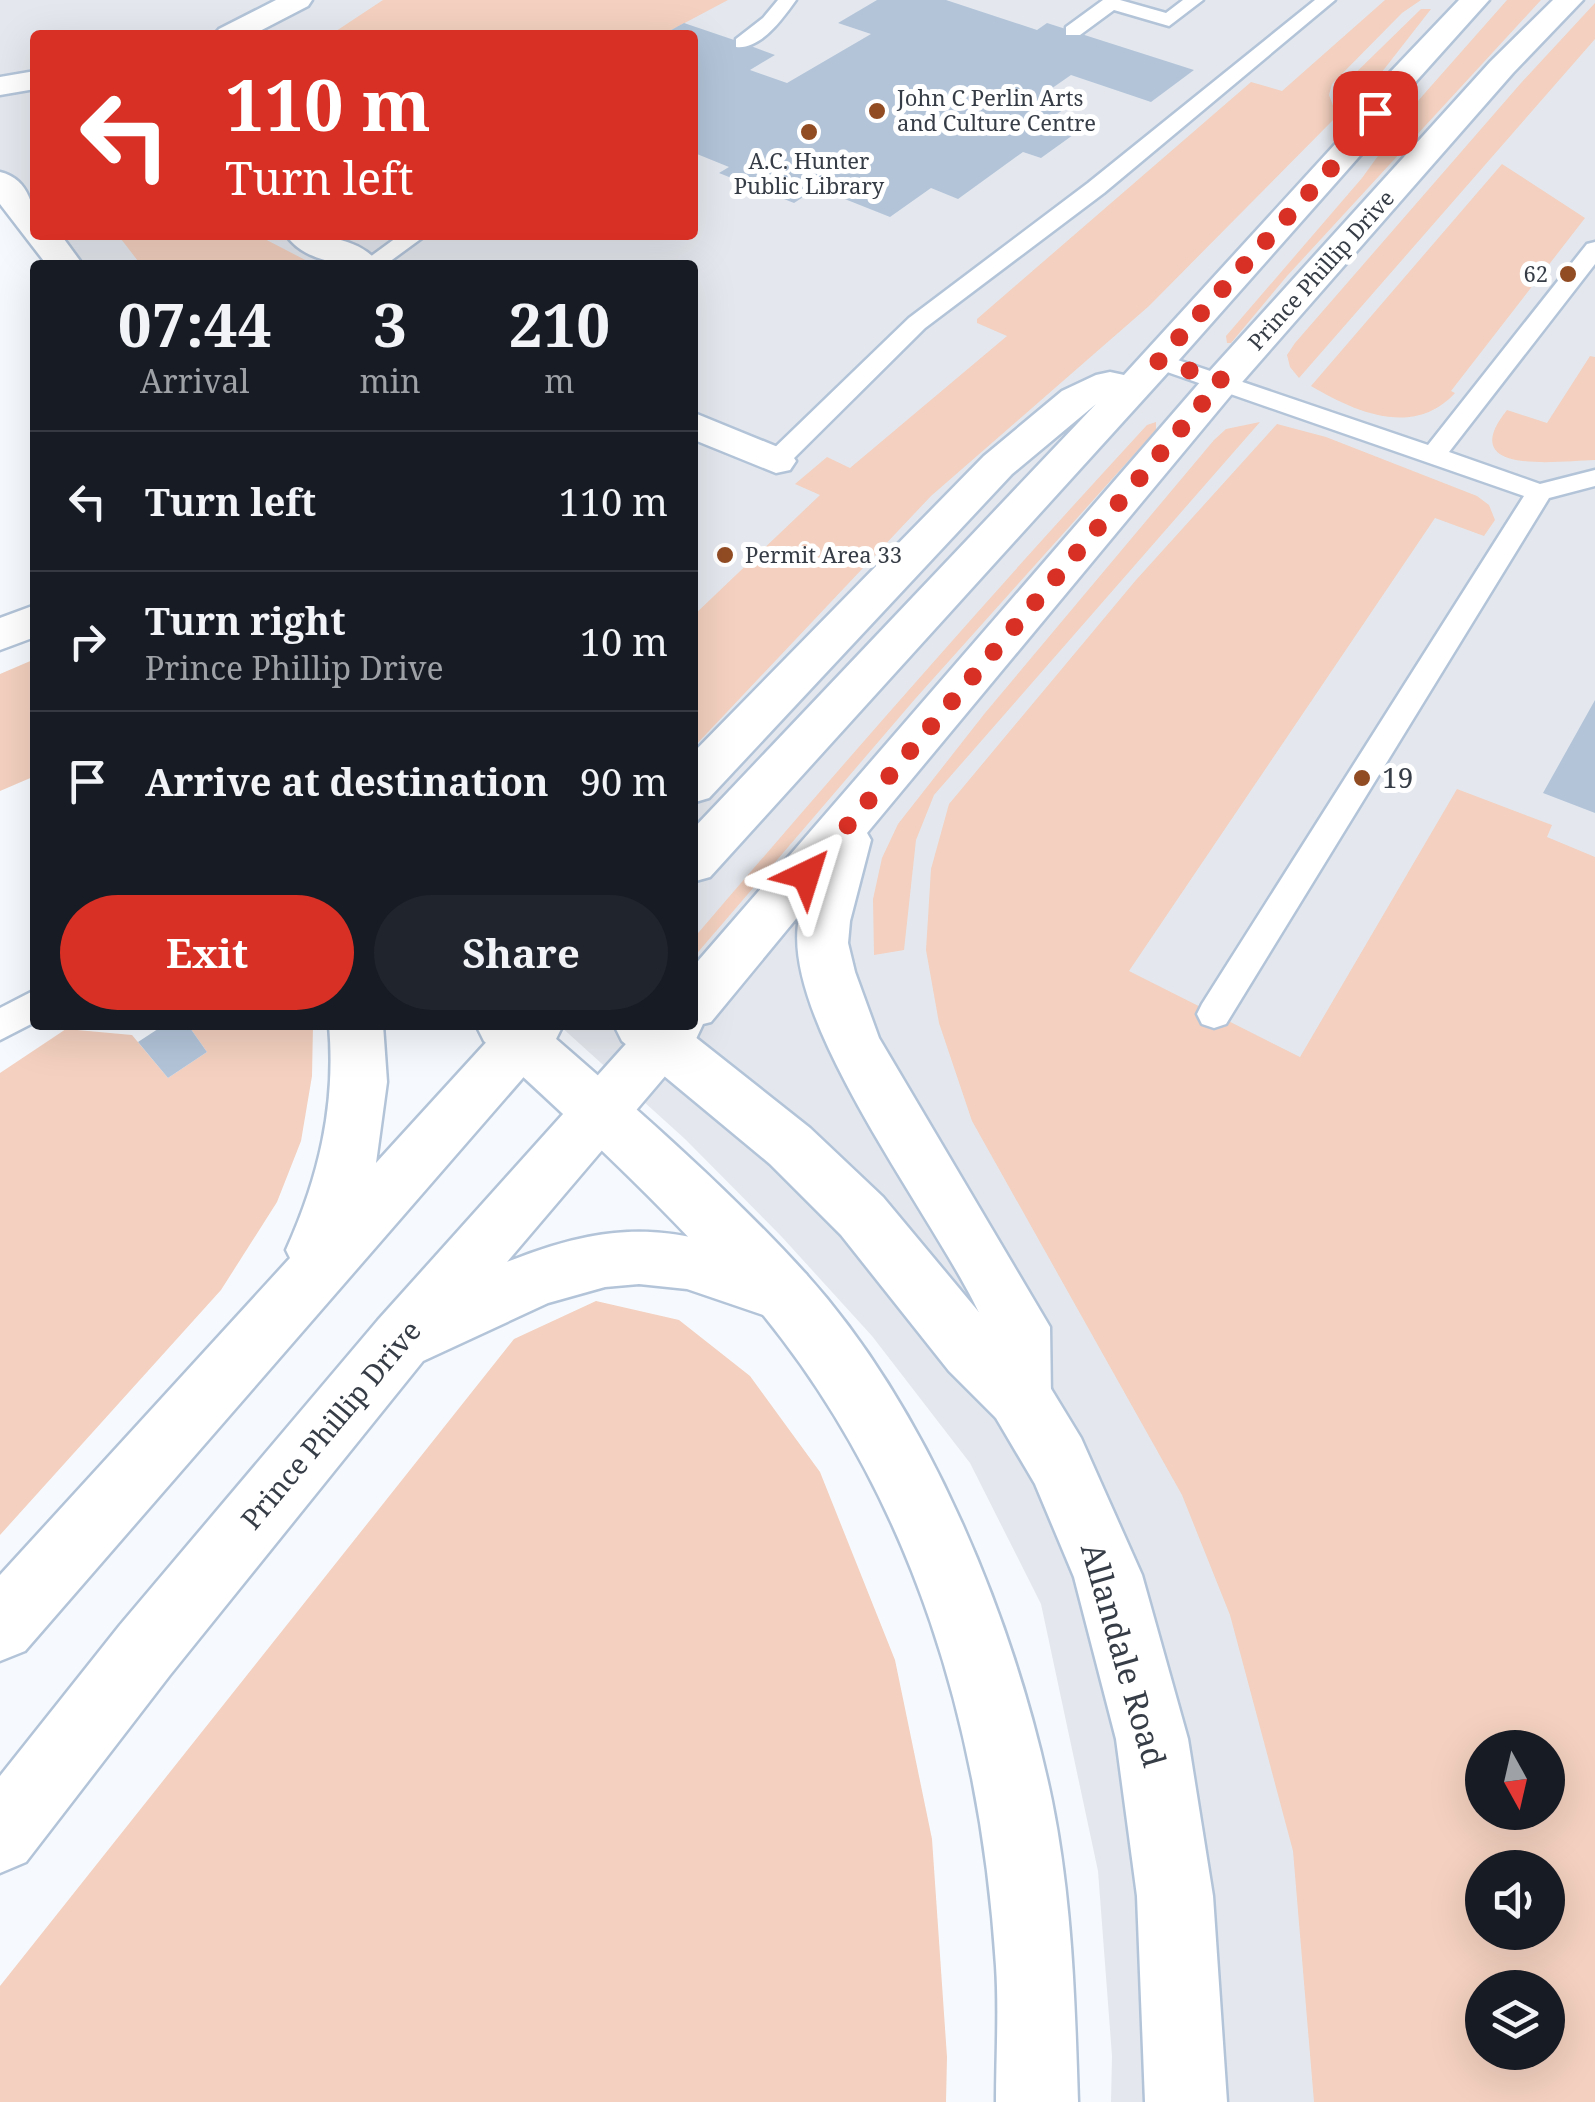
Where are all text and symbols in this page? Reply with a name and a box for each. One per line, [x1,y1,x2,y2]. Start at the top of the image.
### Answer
text: 110 m [225,56,431,152]
icon: left [60,70,190,200]
pin [1333,71,1418,156]
place label: John C Perlin Arts and Culture Centre [896,82,1096,137]
icon: arrive [1348,86,1403,141]
marker: John C Perlin Arts and Culture Centre [866,100,888,122]
marker: A.C. Hunter Public Library [798,121,820,143]
place label: A.C. Hunter Public Library [734,145,885,200]
text: Turn left [225,147,414,208]
street label: Prince Phillip Drive [1240,183,1400,356]
place label: 62 [1523,258,1548,288]
marker: 62 [1557,263,1579,285]
text: 07:44 [118,283,272,365]
text: 3 [373,283,407,365]
text: 210 [508,283,610,365]
text: Arrival [140,359,249,402]
text: min [360,359,421,402]
text: m [544,359,574,402]
icon: left [60,474,115,529]
text: Turn left [145,475,316,527]
text: 110 m [558,475,668,527]
place label: Permit Area 33 [745,539,902,569]
marker: Permit Area 33 [714,544,736,566]
text: Turn right [145,594,346,646]
icon: right [60,614,115,669]
text: 10 m [580,615,668,667]
text: Prince Phillip Drive [145,646,444,689]
icon: arrive [60,754,115,809]
text: Arrive at destination [145,755,549,807]
text: 90 m [580,755,668,807]
place label: 19 [1382,758,1413,796]
marker: 19 [1351,767,1373,789]
position arrow [754,823,858,927]
button: Exit [60,895,354,1010]
button: Share [374,895,668,1010]
street label: Prince Phillip Drive [232,1312,429,1537]
street label: Allandale Road [1072,1538,1177,1772]
north arrow [1465,1730,1565,1830]
map controls [1465,1730,1565,2070]
button: sound [1465,1850,1565,1950]
button: layers [1465,1970,1565,2070]

